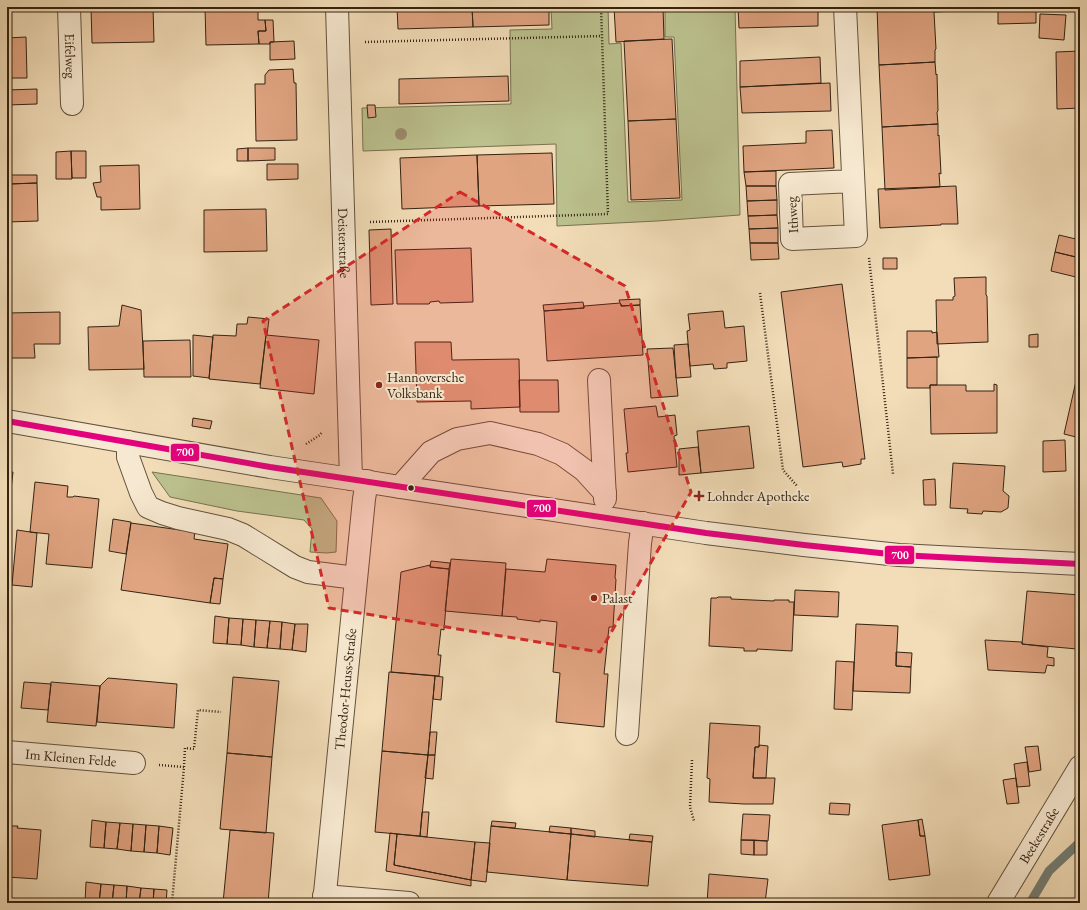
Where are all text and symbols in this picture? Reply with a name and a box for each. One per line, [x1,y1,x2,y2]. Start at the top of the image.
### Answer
street label: Eifelweg [61,33,80,80]
street label: Ithweg [782,195,802,234]
street label: Deisterstraße [334,207,354,279]
place label: Hannoversche Volksbank [387,368,465,402]
marker: Hannoversche Volksbank [374,380,384,390]
line badge: 700 [170,443,200,462]
text: 700 [176,445,194,459]
unlabelled marker [406,483,416,493]
place label: Lohnder Apotheke [707,487,810,505]
marker: Lohnder Apotheke [694,491,704,501]
line badge: 700 [526,499,557,518]
text: 700 [533,501,551,515]
line badge: 700 [884,545,915,565]
text: 700 [891,548,909,562]
place label: Palast [602,589,633,607]
marker: Palast [589,593,599,603]
street label: Theodor-Heuss-Straße [330,627,360,751]
street label: Im Kleinen Felde [24,745,118,770]
street label: Beekestraße [1015,803,1063,867]

